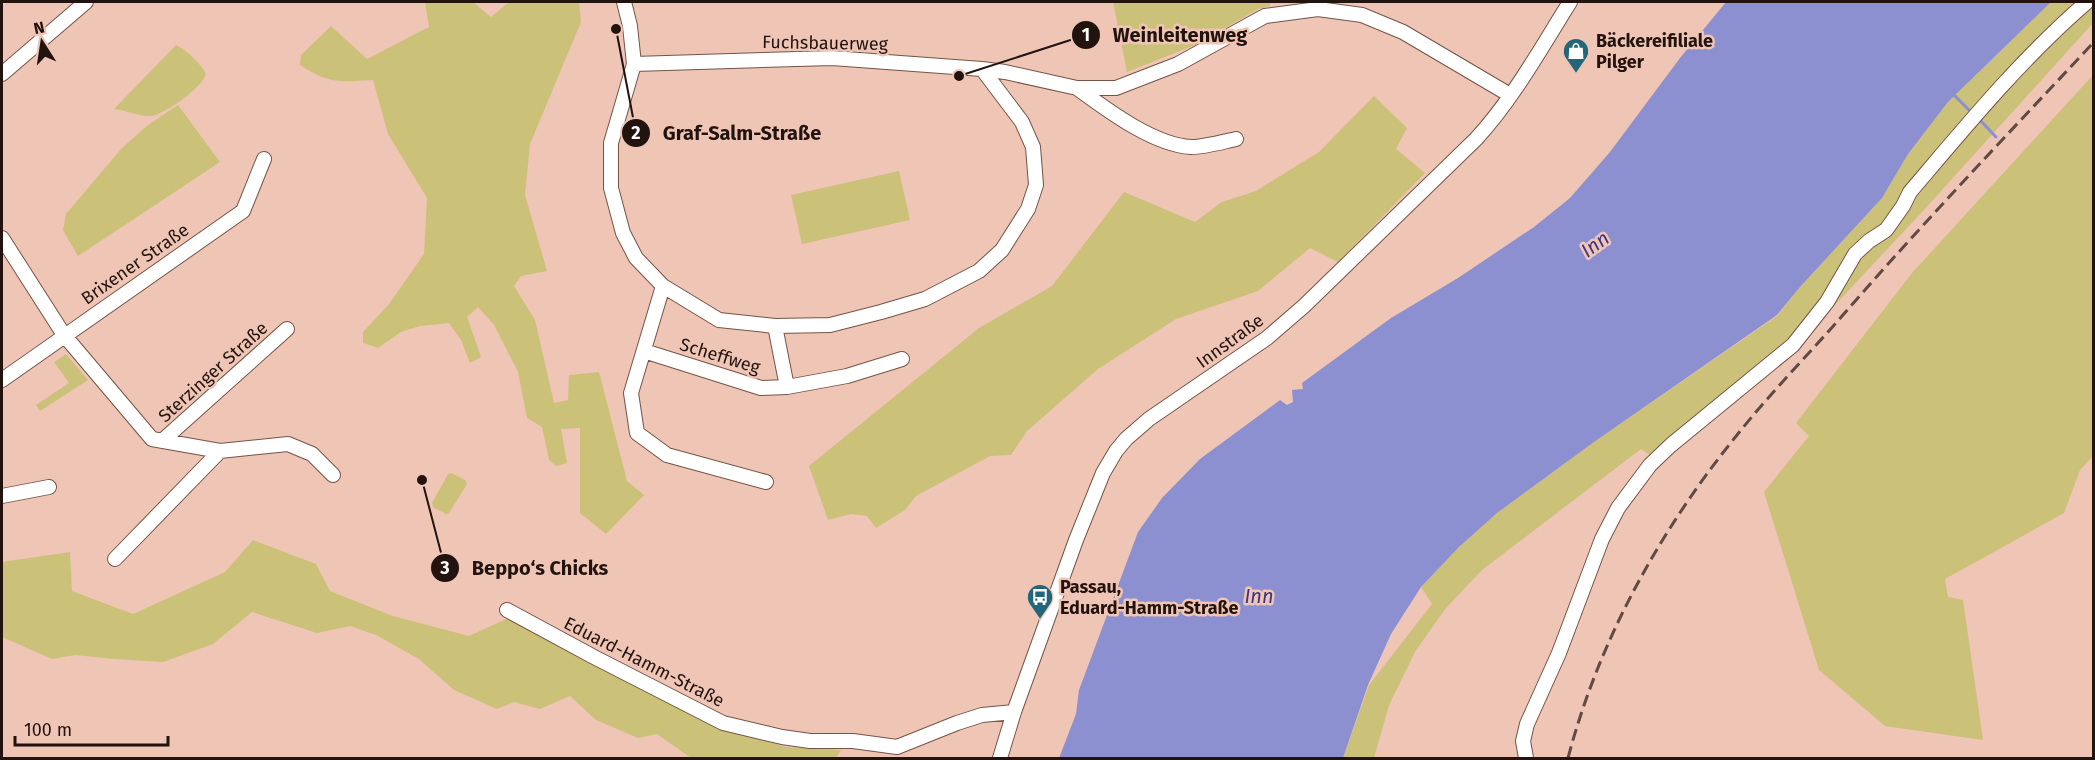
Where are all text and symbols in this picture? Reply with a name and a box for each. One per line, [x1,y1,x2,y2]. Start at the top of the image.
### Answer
north arrow [12,12,72,72]
callout: Weinleitenweg [1071,16,1259,54]
text: N [32,17,46,38]
text: Weinleitenweg [1113,23,1248,47]
text: 1 [1082,24,1090,46]
place label: Bäckereifiliale Pilger [1596,30,1713,73]
street label: Fuchsbauerweg [762,31,889,55]
shop icon: Bäckereifiliale Pilger [1561,36,1591,74]
callout: Graf-Salm-Straße [621,114,833,152]
text: Graf-Salm-Straße [663,121,821,145]
text: 2 [631,122,641,144]
street label: Brixener Straße [77,219,193,309]
water label: Inn [1576,226,1614,262]
street label: Innstraße [1192,309,1268,373]
street label: Sterzinger Straße [154,317,272,427]
street label: Scheffweg [677,333,763,379]
callout: Beppo‘s Chicks [430,549,620,587]
text: Beppo‘s Chicks [472,556,609,580]
text: 3 [439,557,450,579]
place label: Passau, Eduard-Hamm-Straße [1060,576,1238,619]
bus stop icon: Passau, Eduard-Hamm-Straße [1025,582,1055,620]
water label: Inn [1244,584,1274,608]
street label: Eduard-Hamm-Straße [560,612,728,712]
scale bar [15,709,168,747]
text: 100 m [24,719,72,741]

